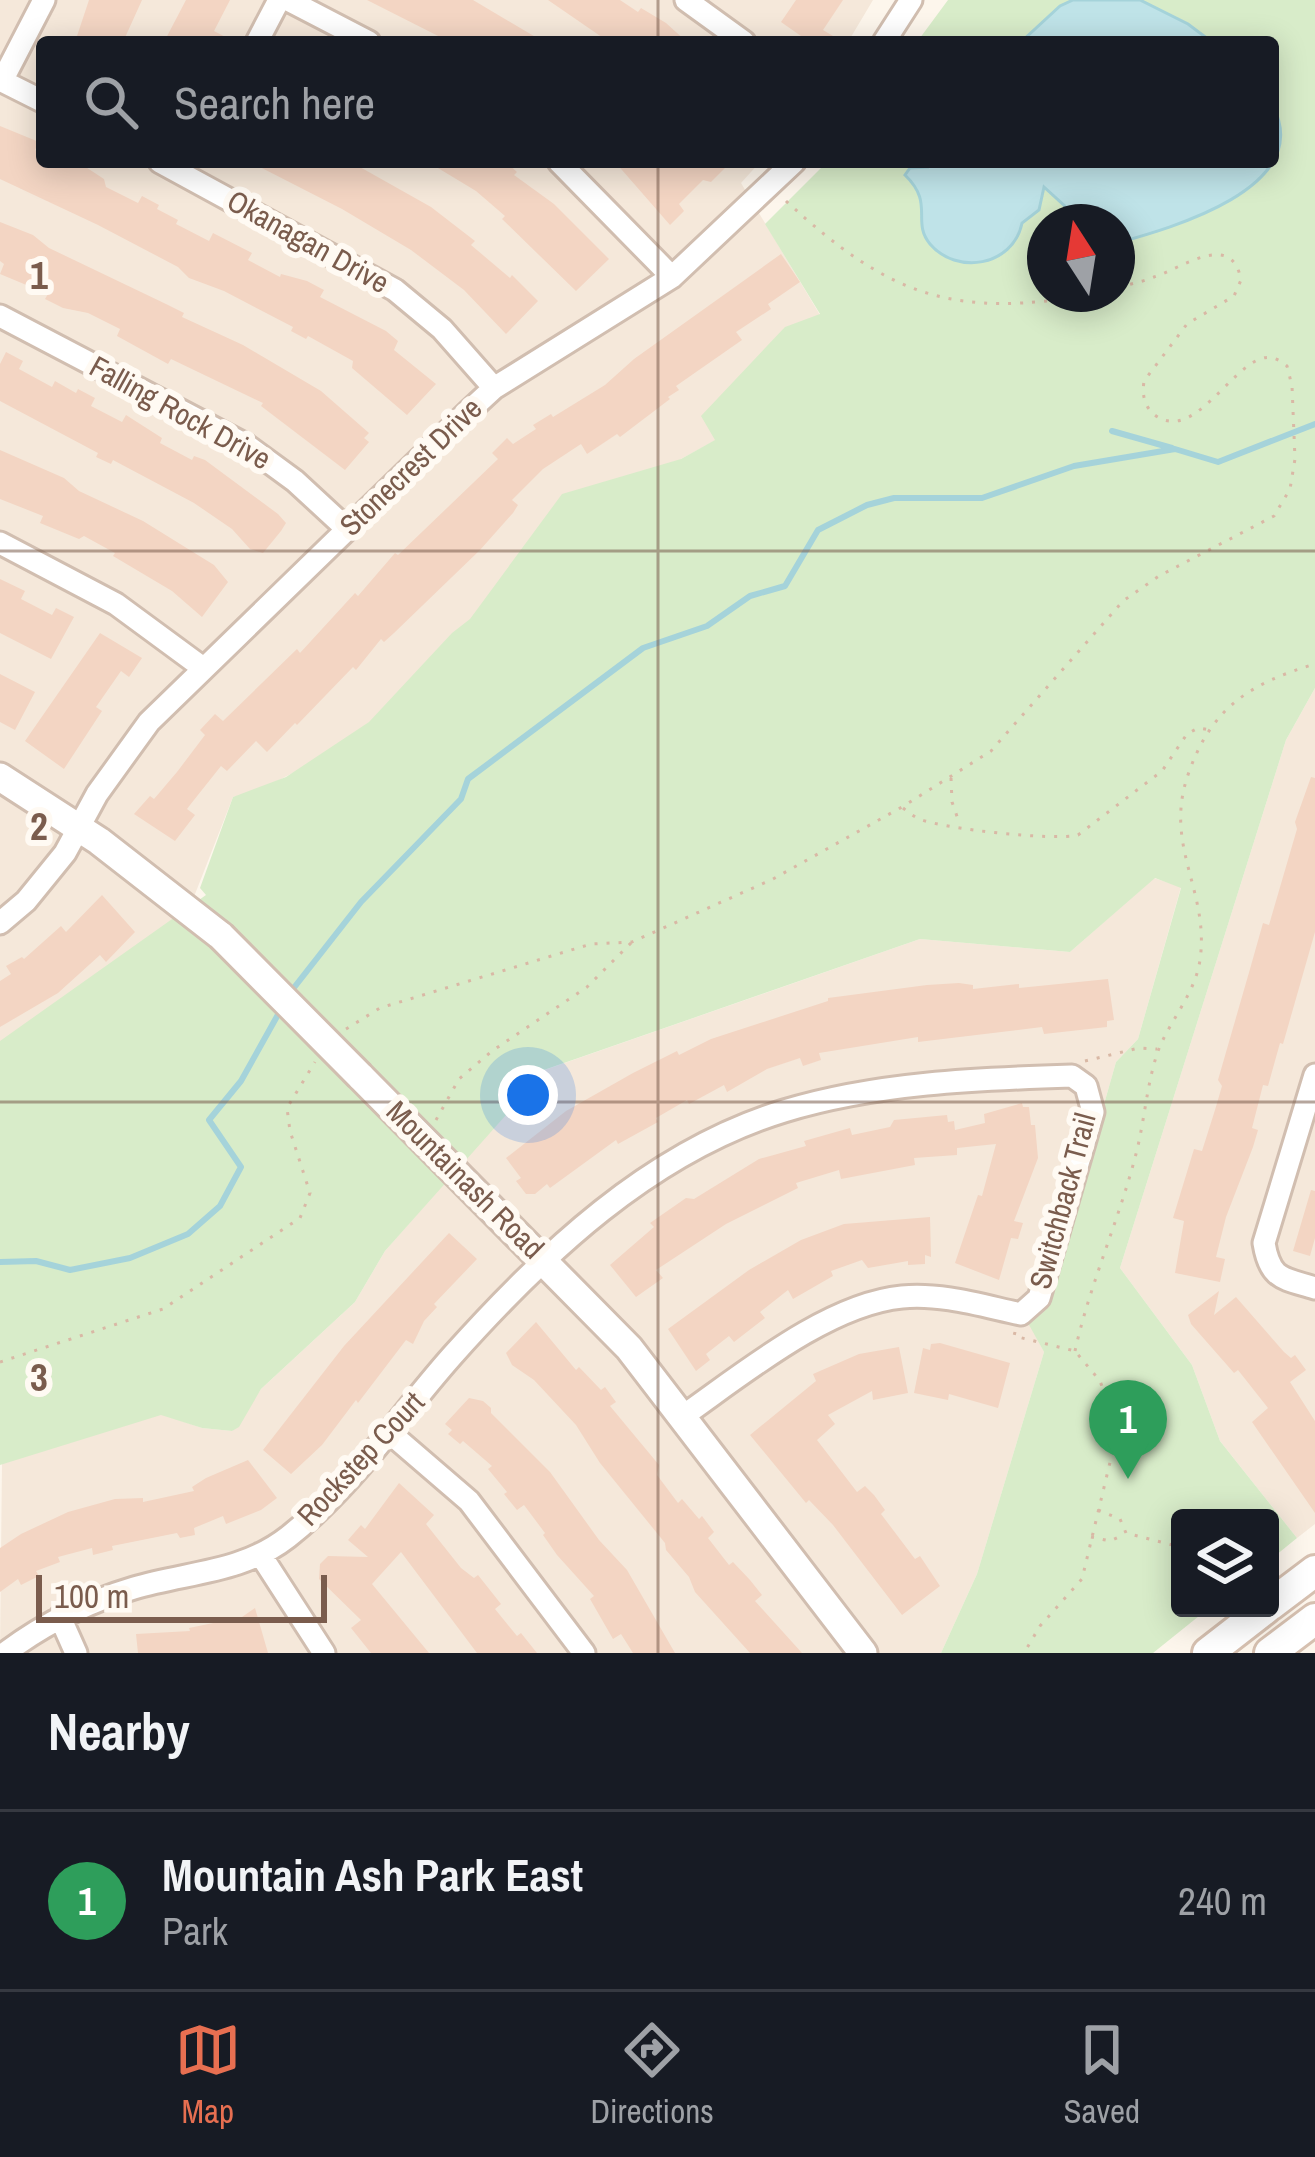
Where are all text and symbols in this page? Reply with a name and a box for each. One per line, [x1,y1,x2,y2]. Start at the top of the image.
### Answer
search box [36,36,1279,168]
icon: search [78,69,144,135]
text: Search here [174,72,375,133]
street label: Okanagan Drive [220,180,397,302]
north arrow [1027,204,1135,312]
text: 1 [30,249,48,301]
street label: Falling Rock Drive [83,346,278,478]
street label: Stonecrest Drive [331,388,490,544]
text: 2 [30,800,48,852]
your location [498,1065,558,1125]
street label: Mountainash Road [378,1092,553,1267]
street label: Switchback Trail [1019,1108,1105,1293]
text: 3 [30,1351,48,1403]
pin: 1 [1089,1380,1167,1479]
street label: Rockstep Court [288,1383,433,1534]
map controls [1171,1509,1279,1617]
button: layers [1171,1509,1279,1617]
scale bar [36,1569,327,1622]
text: 100 m [54,1574,129,1618]
text: Nearby [48,1697,190,1766]
text: Mountain Ash Park East [162,1844,583,1905]
text: 1 [78,1875,96,1927]
text: 240 m [1178,1875,1267,1927]
text: Park [162,1905,228,1957]
tab: Map [175,2017,241,2133]
tab: Directions [590,2017,714,2133]
tab: Saved [1063,2017,1140,2133]

